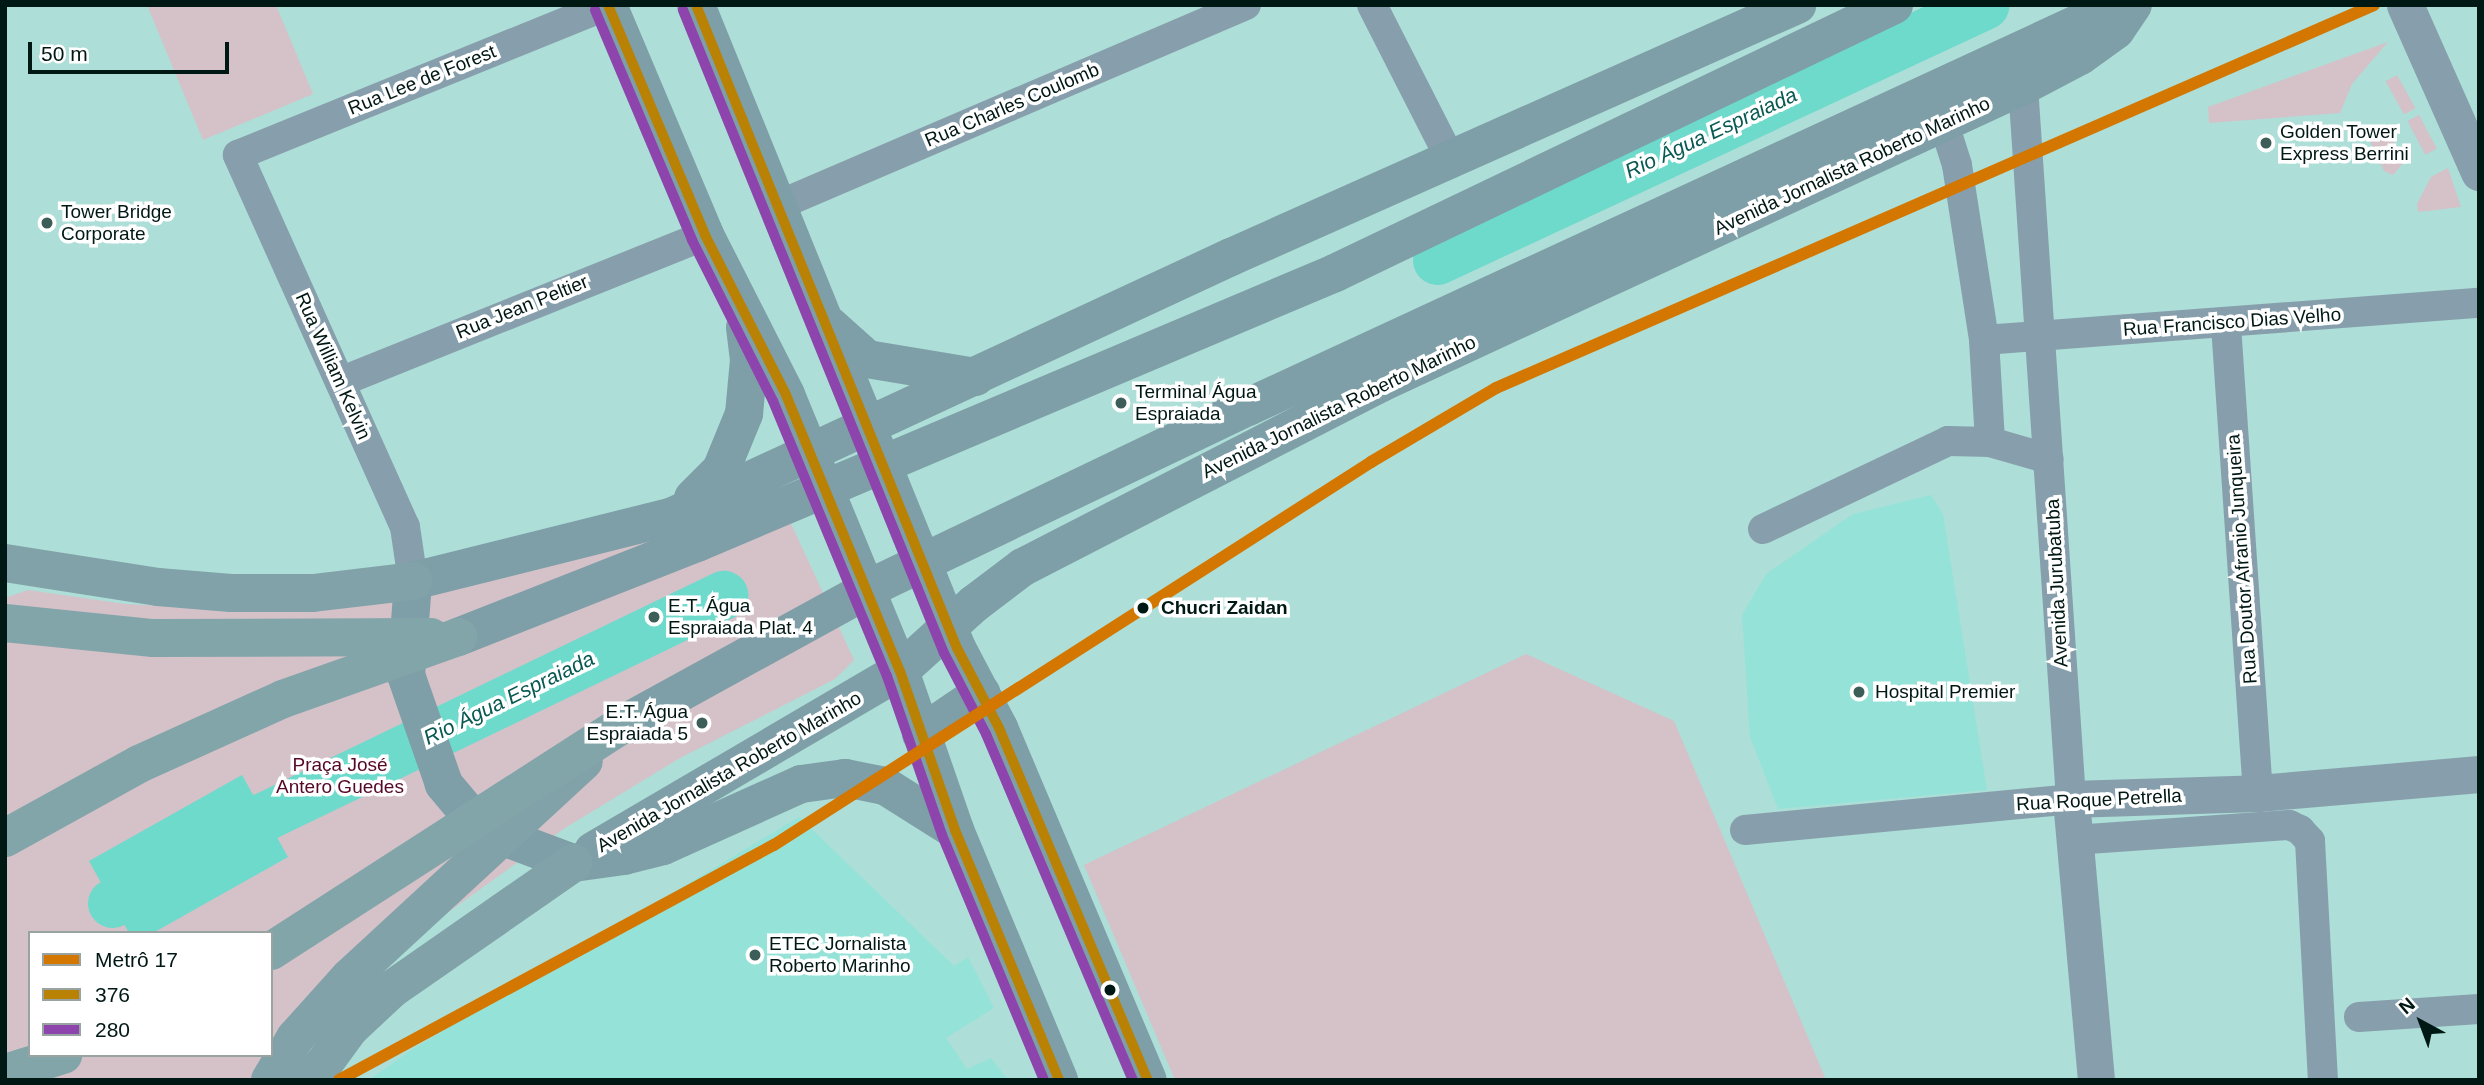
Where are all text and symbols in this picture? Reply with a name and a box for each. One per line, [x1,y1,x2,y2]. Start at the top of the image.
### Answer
scale bar [32,28,233,72]
street label: Rua Lee de Forest [345,40,499,120]
text: 50 m [41,42,88,65]
street label: Rua Charles Coulomb [922,58,1102,152]
water label: Rio Água Espraiada [1621,82,1801,184]
street label: Avenida Jornalista Roberto Marinho [1710,92,1994,240]
place label: Golden Tower Express Berrini [2280,121,2409,165]
marker: Golden Tower Express Berrini [2258,135,2274,151]
place label: Tower Bridge Corporate [61,201,172,245]
marker: Tower Bridge Corporate [39,215,55,231]
street label: Rua Jean Peltier [453,270,591,344]
street label: Rua William Kelvin [290,289,376,443]
street label: Rua Francisco Dias Velho [2122,303,2342,341]
street label: Avenida Jornalista Roberto Marinho [1198,331,1480,483]
place label: Terminal Água Espraiada [1135,381,1256,425]
marker: Terminal Água Espraiada [1113,395,1129,411]
street label: Rua Doutor Afranio Junqueira [2222,433,2262,685]
street label: Avenida Jurubatuba [2041,498,2073,668]
place label: E.T. Água Espraiada Plat. 4 [668,595,813,639]
marker: Chucri Zaidan [1131,596,1155,620]
place label: Chucri Zaidan [1161,597,1288,619]
marker: E.T. Água Espraiada Plat. 4 [646,609,662,625]
water label: Rio Água Espraiada [420,646,598,750]
place label: Hospital Premier [1875,681,2015,703]
marker: Hospital Premier [1849,682,1869,702]
street label: Avenida Jornalista Roberto Marinho [593,687,865,857]
place label: E.T. Água Espraiada 5 [587,701,688,745]
marker: E.T. Água Espraiada 5 [694,715,710,731]
park label: Praça José Antero Guedes [276,754,404,798]
street label: Rua Roque Petrella [2016,784,2182,816]
legend [28,931,273,1057]
place label: ETEC Jornalista Roberto Marinho [769,933,911,977]
marker: ETEC Jornalista Roberto Marinho [747,947,763,963]
text: Metrô 17 [95,948,178,971]
text: 376 [95,983,130,1006]
unlabelled marker [1103,983,1117,997]
north arrow [2386,987,2456,1057]
text: N [2395,993,2419,1018]
text: 280 [95,1018,130,1041]

